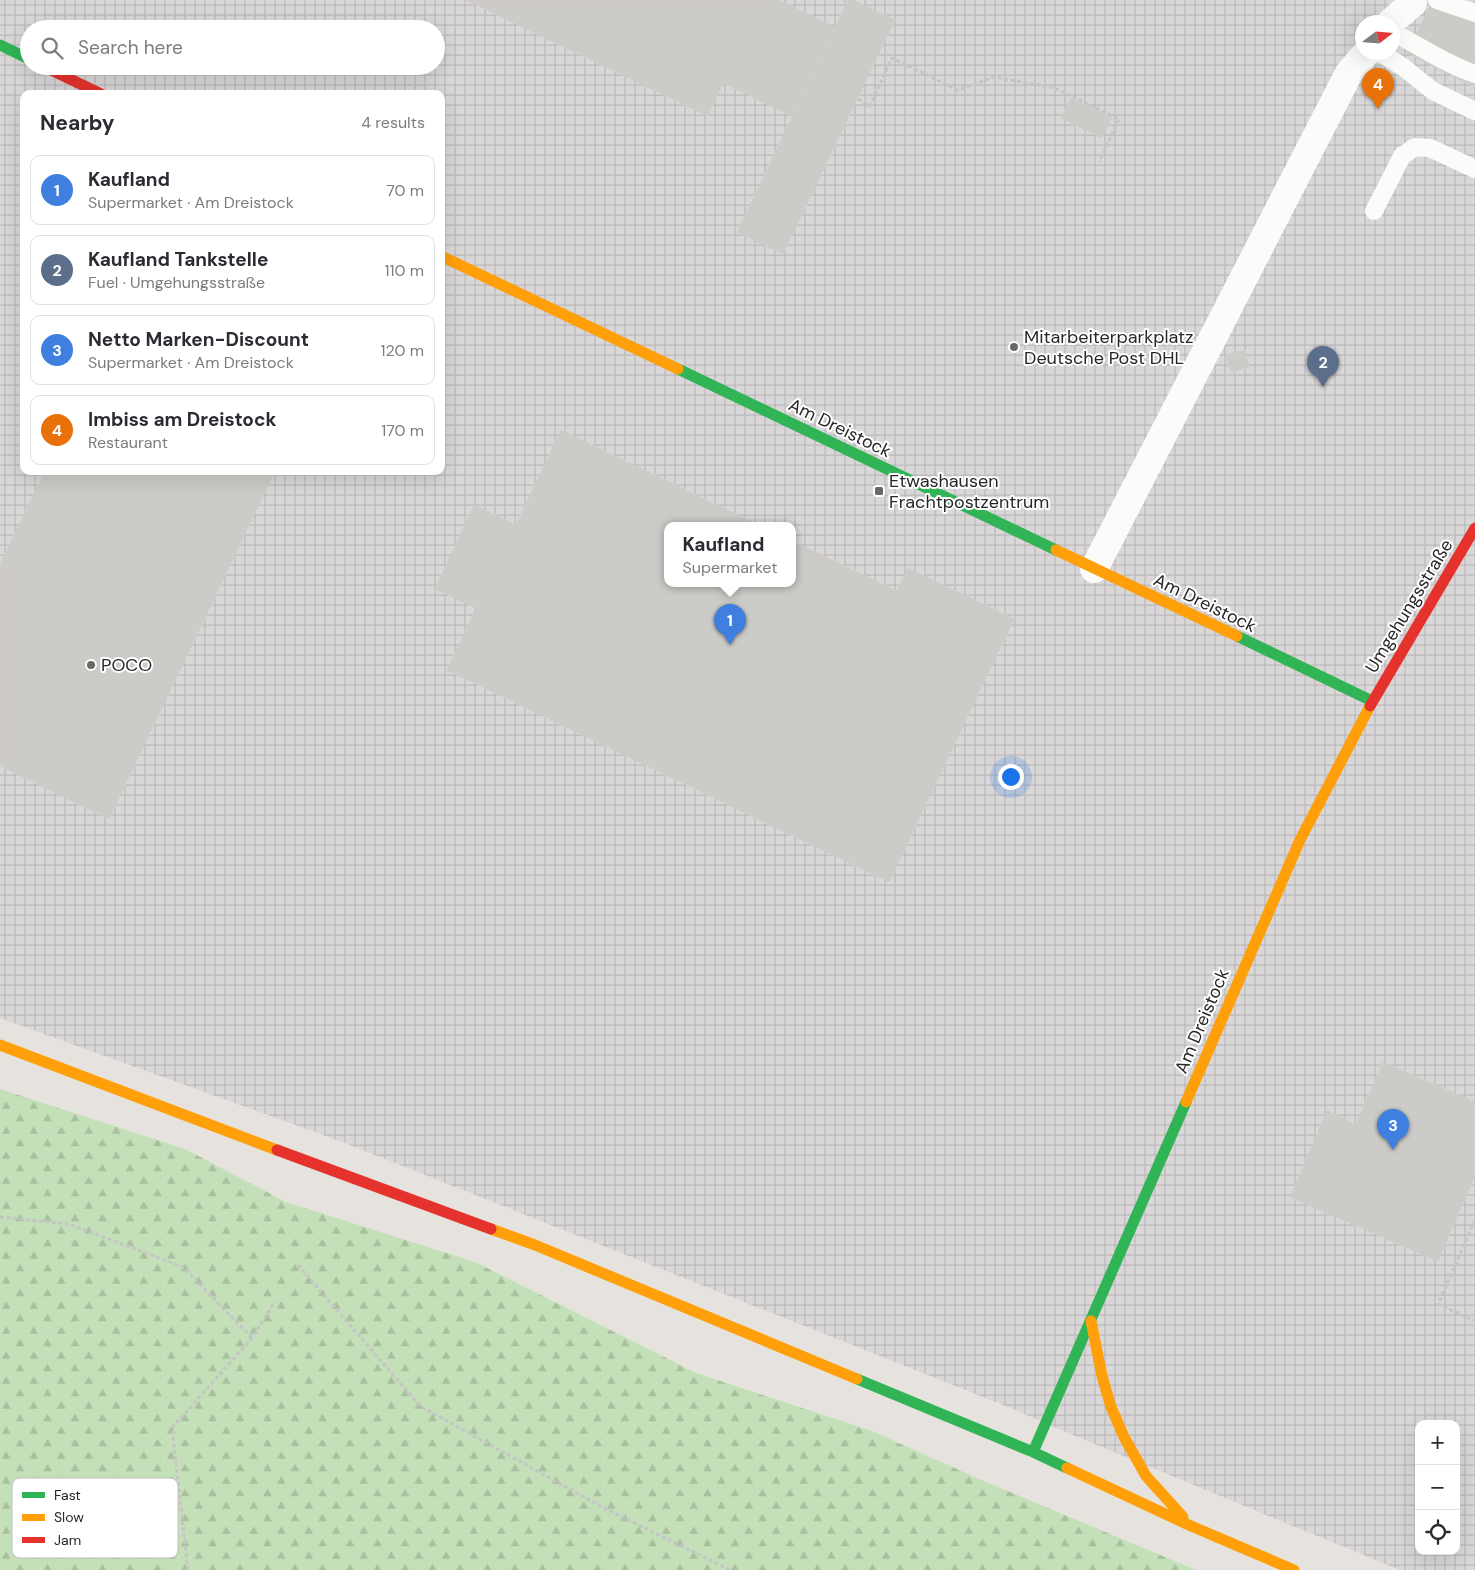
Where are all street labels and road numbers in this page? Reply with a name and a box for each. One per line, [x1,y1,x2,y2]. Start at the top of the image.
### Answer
street label: Am Dreistock [785,393,895,463]
street label: Umgehungsstraße [1360,535,1458,677]
street label: Am Dreistock [1150,568,1260,638]
street label: Am Dreistock [1169,965,1235,1077]

